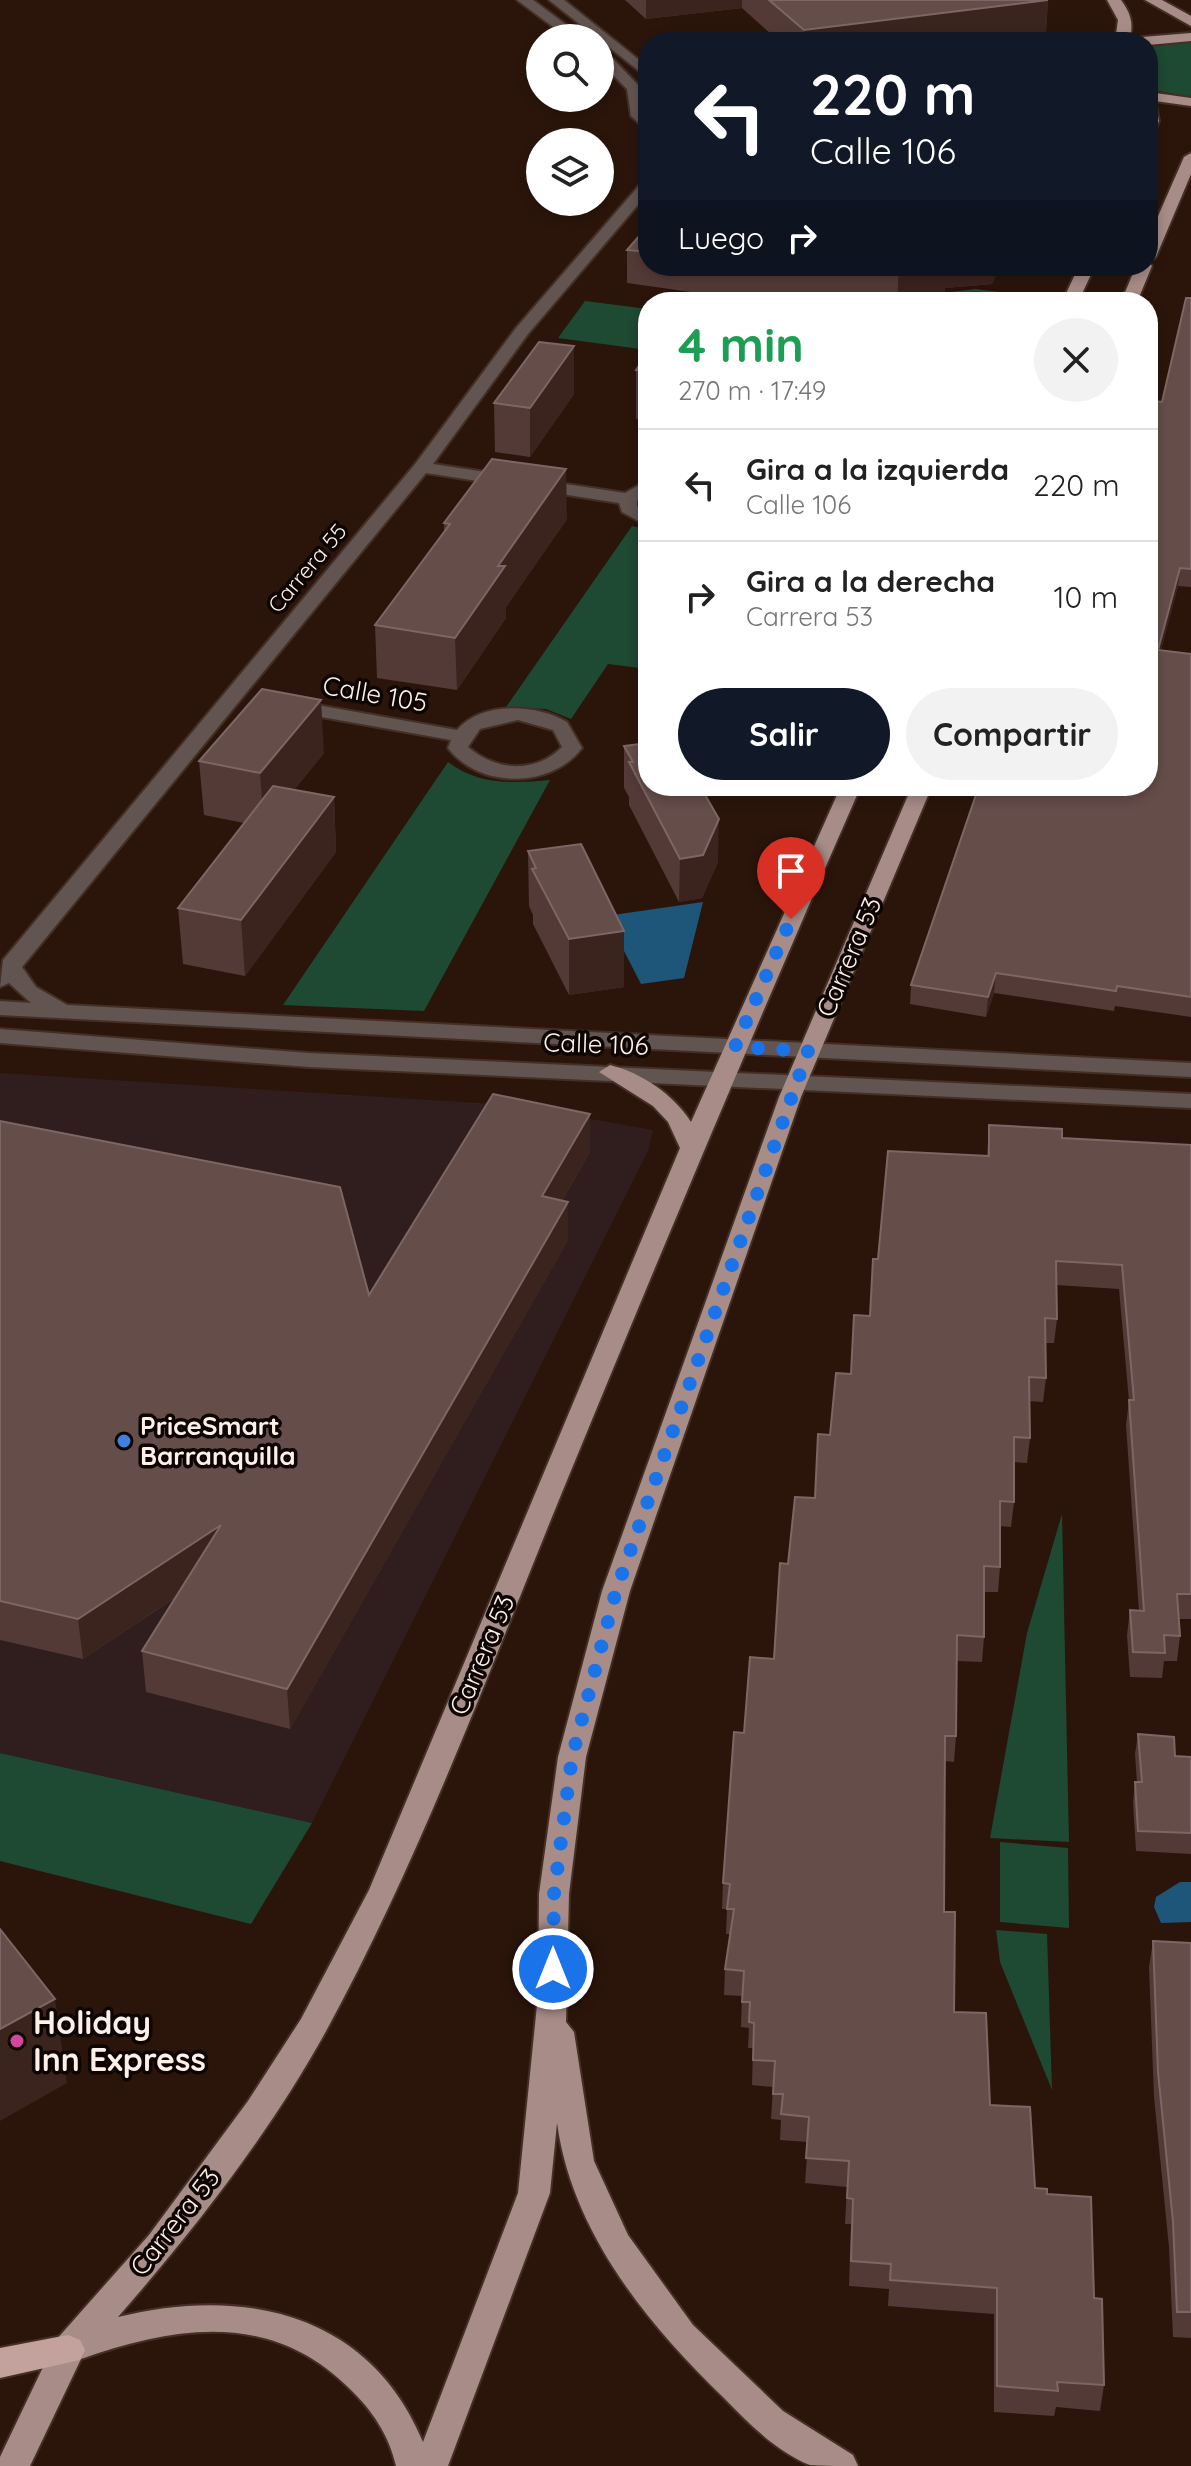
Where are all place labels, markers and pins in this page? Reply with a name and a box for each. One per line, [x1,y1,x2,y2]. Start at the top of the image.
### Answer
pin [757,837,825,919]
place label: PriceSmart Barranquilla [140,1409,296,1472]
marker: PriceSmart Barranquilla [115,1432,133,1450]
place label: Holiday Inn Express [33,2002,206,2079]
marker: Holiday Inn Express [8,2032,26,2050]

